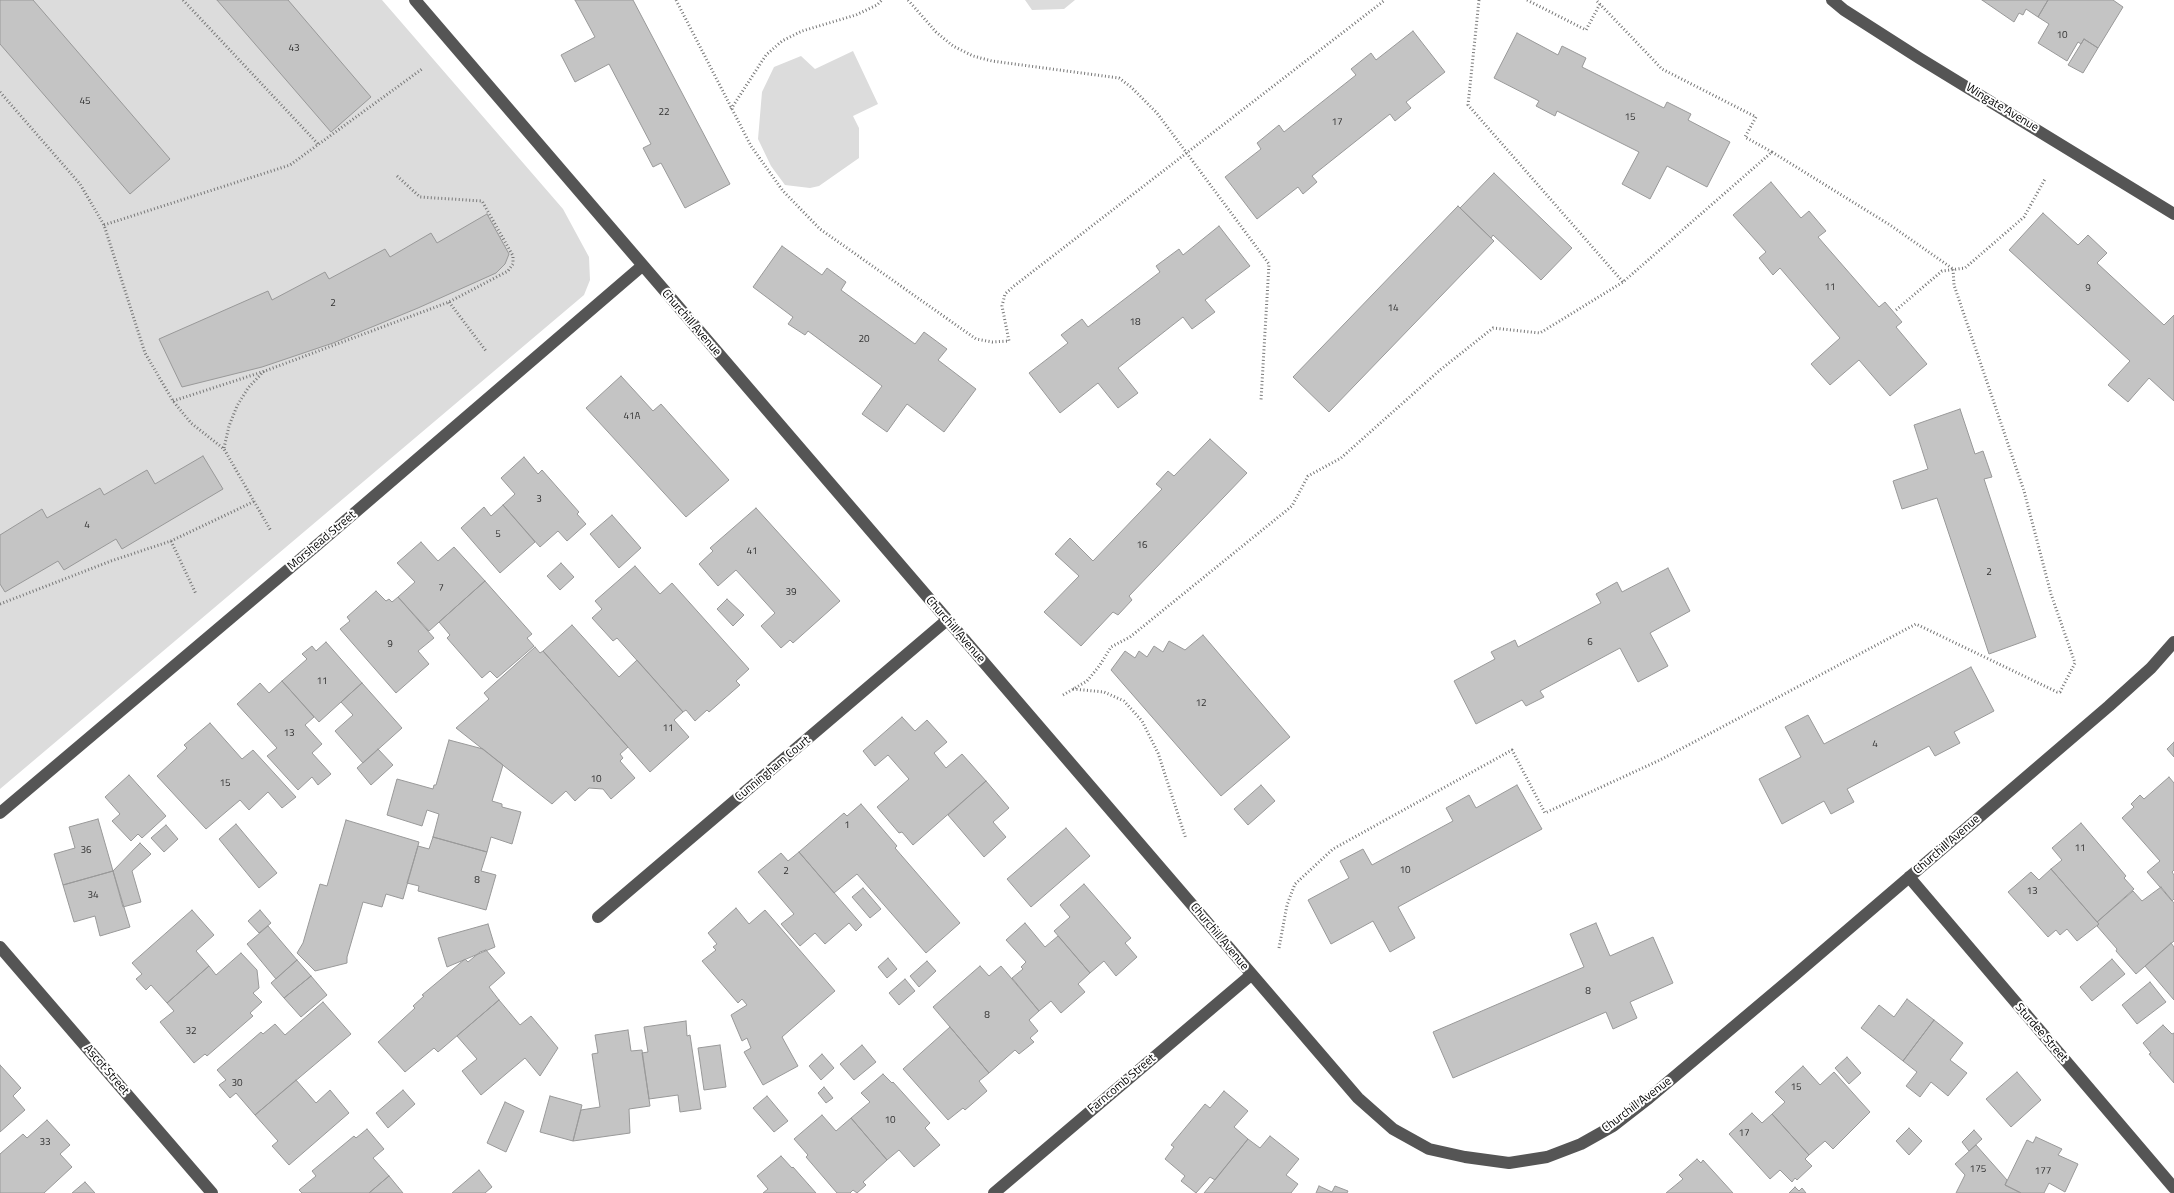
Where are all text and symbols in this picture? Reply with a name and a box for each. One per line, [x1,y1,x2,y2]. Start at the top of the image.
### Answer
house number: 10 [2056,30,2068,42]
house number: 43 [288,43,300,55]
street label: Wingate Avenue [1963,81,2041,135]
house number: 45 [79,96,91,108]
house number: 22 [658,107,670,119]
house number: 15 [1624,112,1636,124]
house number: 17 [1331,117,1343,129]
house number: 11 [1824,282,1836,294]
house number: 9 [2085,283,2091,295]
street label: Churchill Avenue [658,287,724,359]
house number: 2 [330,298,336,310]
house number: 14 [1387,303,1399,315]
house number: 18 [1129,317,1141,329]
house number: 20 [858,334,870,346]
house number: 41A [623,411,641,423]
house number: 3 [536,494,542,506]
street label: Morshead Street [285,508,359,574]
house number: 4 [84,520,90,532]
house number: 5 [495,529,501,541]
house number: 16 [1136,540,1148,552]
house number: 41 [746,546,758,558]
house number: 2 [1986,567,1992,579]
house number: 7 [438,583,444,595]
house number: 39 [785,587,797,599]
street label: Churchill Avenue [922,594,988,666]
house number: 6 [1587,637,1593,649]
house number: 9 [387,639,393,651]
house number: 11 [316,676,328,688]
house number: 12 [1195,698,1207,710]
house number: 11 [662,723,674,735]
house number: 13 [283,728,295,740]
street label: Cunningham Court [733,733,813,805]
house number: 4 [1872,739,1878,751]
house number: 10 [590,774,602,786]
house number: 15 [219,778,231,790]
street label: Churchill Avenue [1911,812,1983,878]
house number: 1 [844,820,850,832]
house number: 11 [2074,843,2086,855]
house number: 36 [80,845,92,857]
house number: 10 [1399,865,1411,877]
house number: 2 [783,866,789,878]
house number: 8 [474,875,480,887]
house number: 13 [2026,886,2038,898]
house number: 34 [87,890,99,902]
street label: Churchill Avenue [1187,900,1251,974]
house number: 8 [1585,986,1591,998]
street label: Sturdee Street [2012,1001,2070,1065]
house number: 8 [984,1010,990,1022]
house number: 32 [185,1026,197,1038]
street label: Ascot Street [80,1042,132,1098]
street label: Farncomb Street [1085,1052,1159,1116]
street label: Churchill Avenue [1599,1074,1675,1136]
house number: 30 [231,1078,243,1090]
house number: 15 [1790,1082,1802,1094]
house number: 10 [884,1115,896,1127]
house number: 17 [1738,1128,1750,1140]
house number: 33 [39,1137,51,1149]
house number: 175 [1970,1164,1986,1176]
house number: 177 [2035,1166,2051,1178]

